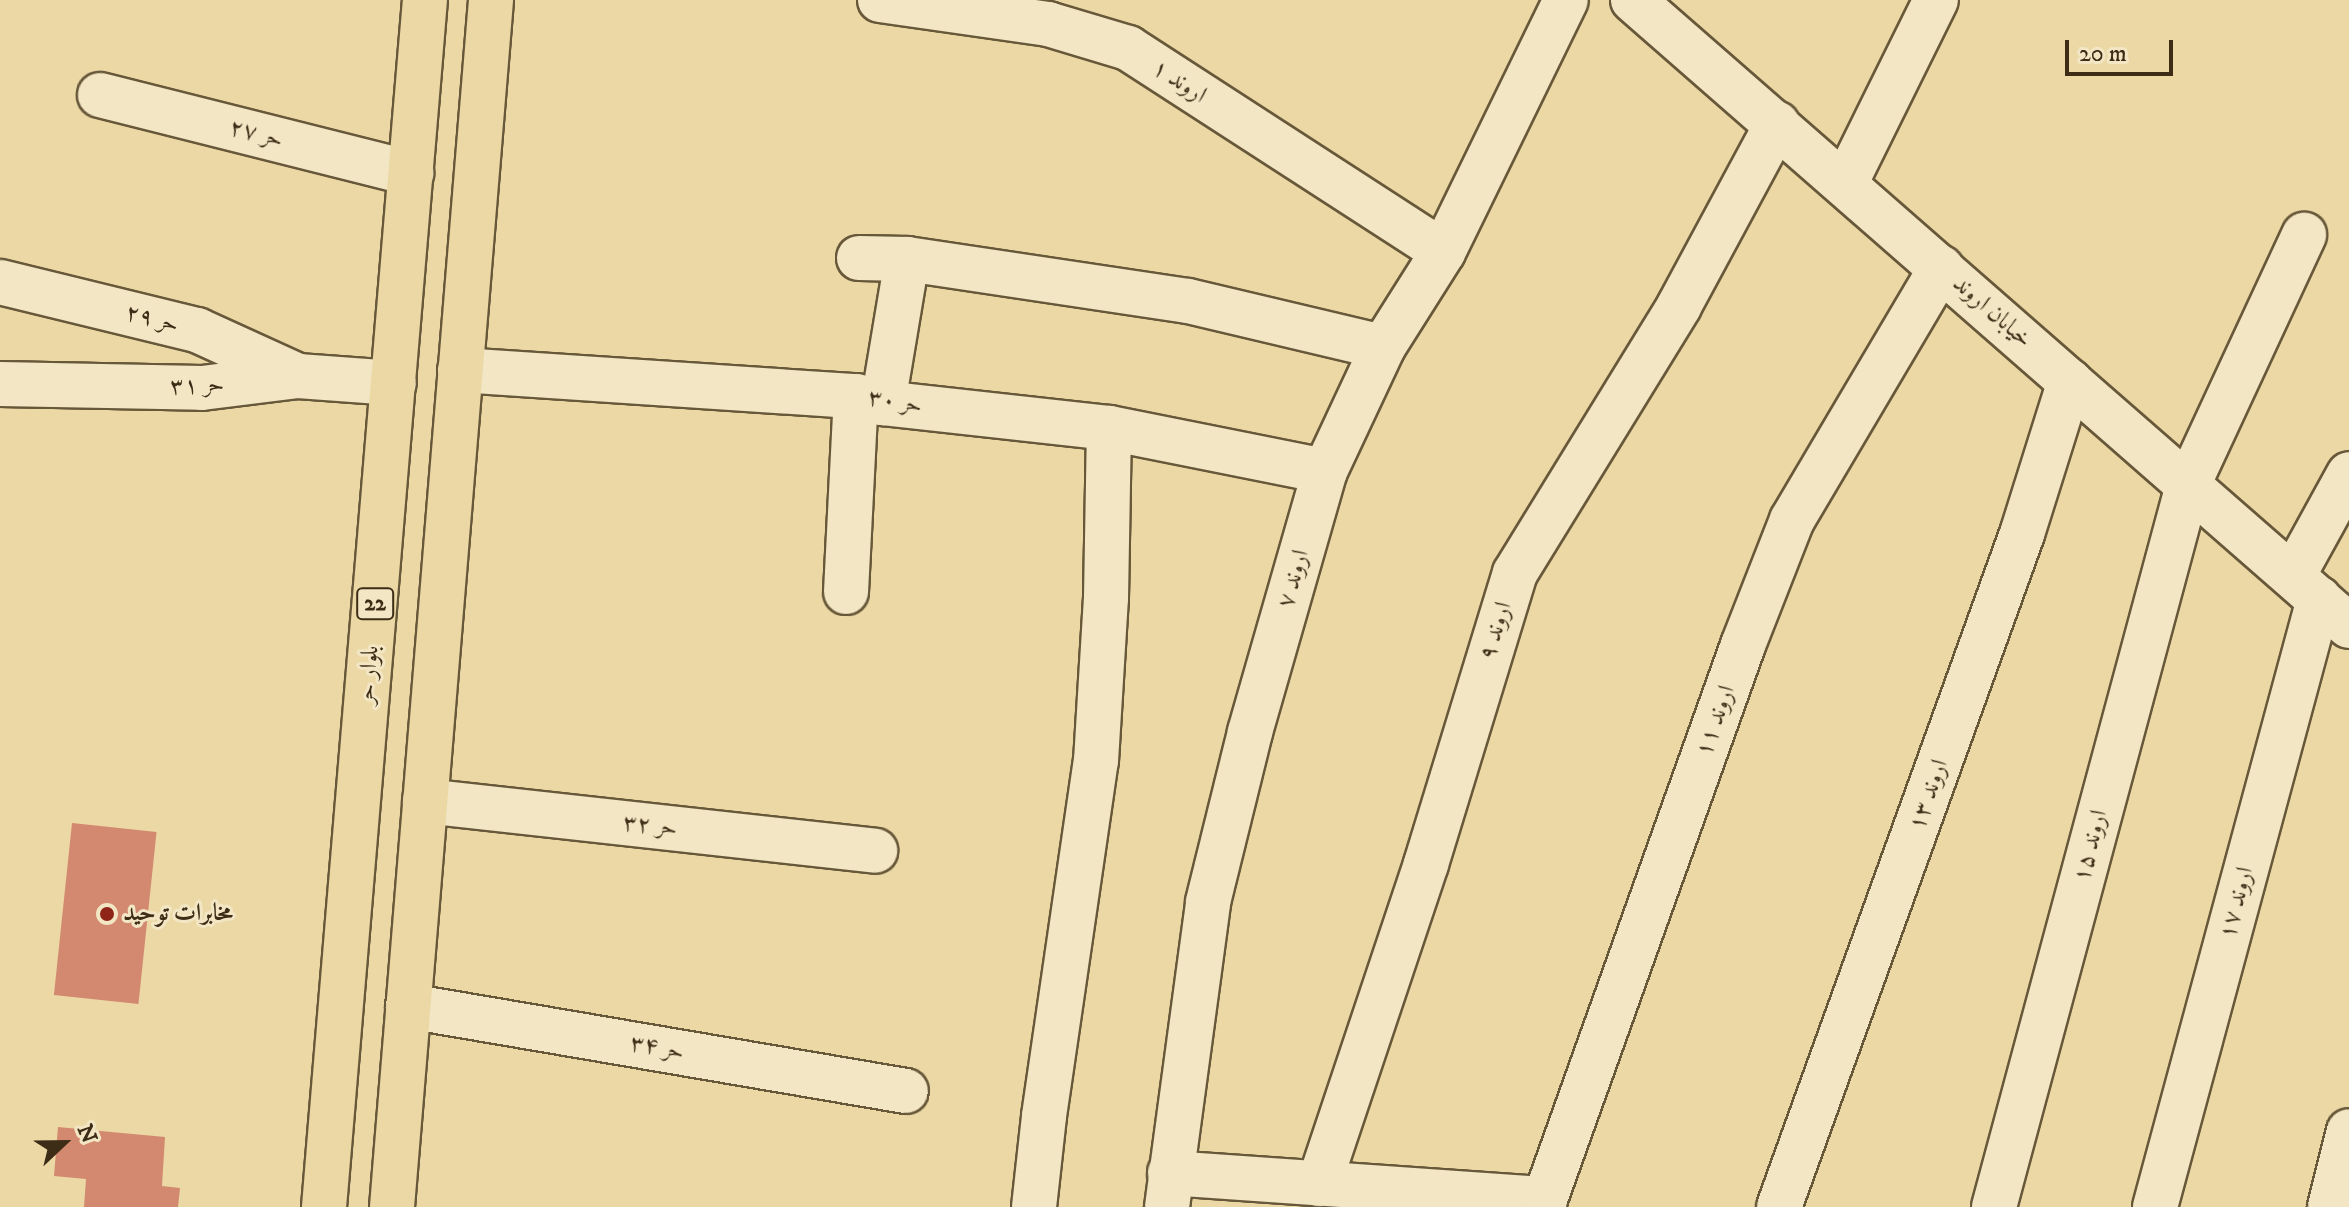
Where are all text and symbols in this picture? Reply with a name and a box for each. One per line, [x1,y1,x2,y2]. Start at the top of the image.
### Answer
scale bar [2069,24,2177,74]
text: 20 m [2079,39,2127,69]
street label: اروند ۱ [1146,54,1212,110]
street label: حر ۲۷ [226,113,286,155]
street label: خیابان اروند [1946,270,2038,354]
street label: حر ۲۹ [122,298,182,340]
street label: حر ۳۱ [169,370,225,402]
street label: حر ۳۰ [866,384,924,420]
street label: اروند ۷ [1272,547,1316,611]
road number: 22 [355,586,395,622]
street label: اروند ۹ [1473,598,1519,664]
street label: بلوار حر [352,644,386,706]
street label: اروند ۱۱ [1690,682,1742,760]
street label: اروند ۱۳ [1903,756,1955,834]
street label: اروند ۱۵ [2068,807,2114,885]
street label: حر ۳۲ [621,809,679,843]
street label: اروند ۱۷ [2214,864,2260,942]
place label: مخابرات توحید [123,900,233,928]
marker: مخابرات توحید [98,905,116,923]
street label: حر ۳۴ [628,1029,686,1067]
north arrow [24,1103,104,1183]
text: N [71,1120,103,1147]

